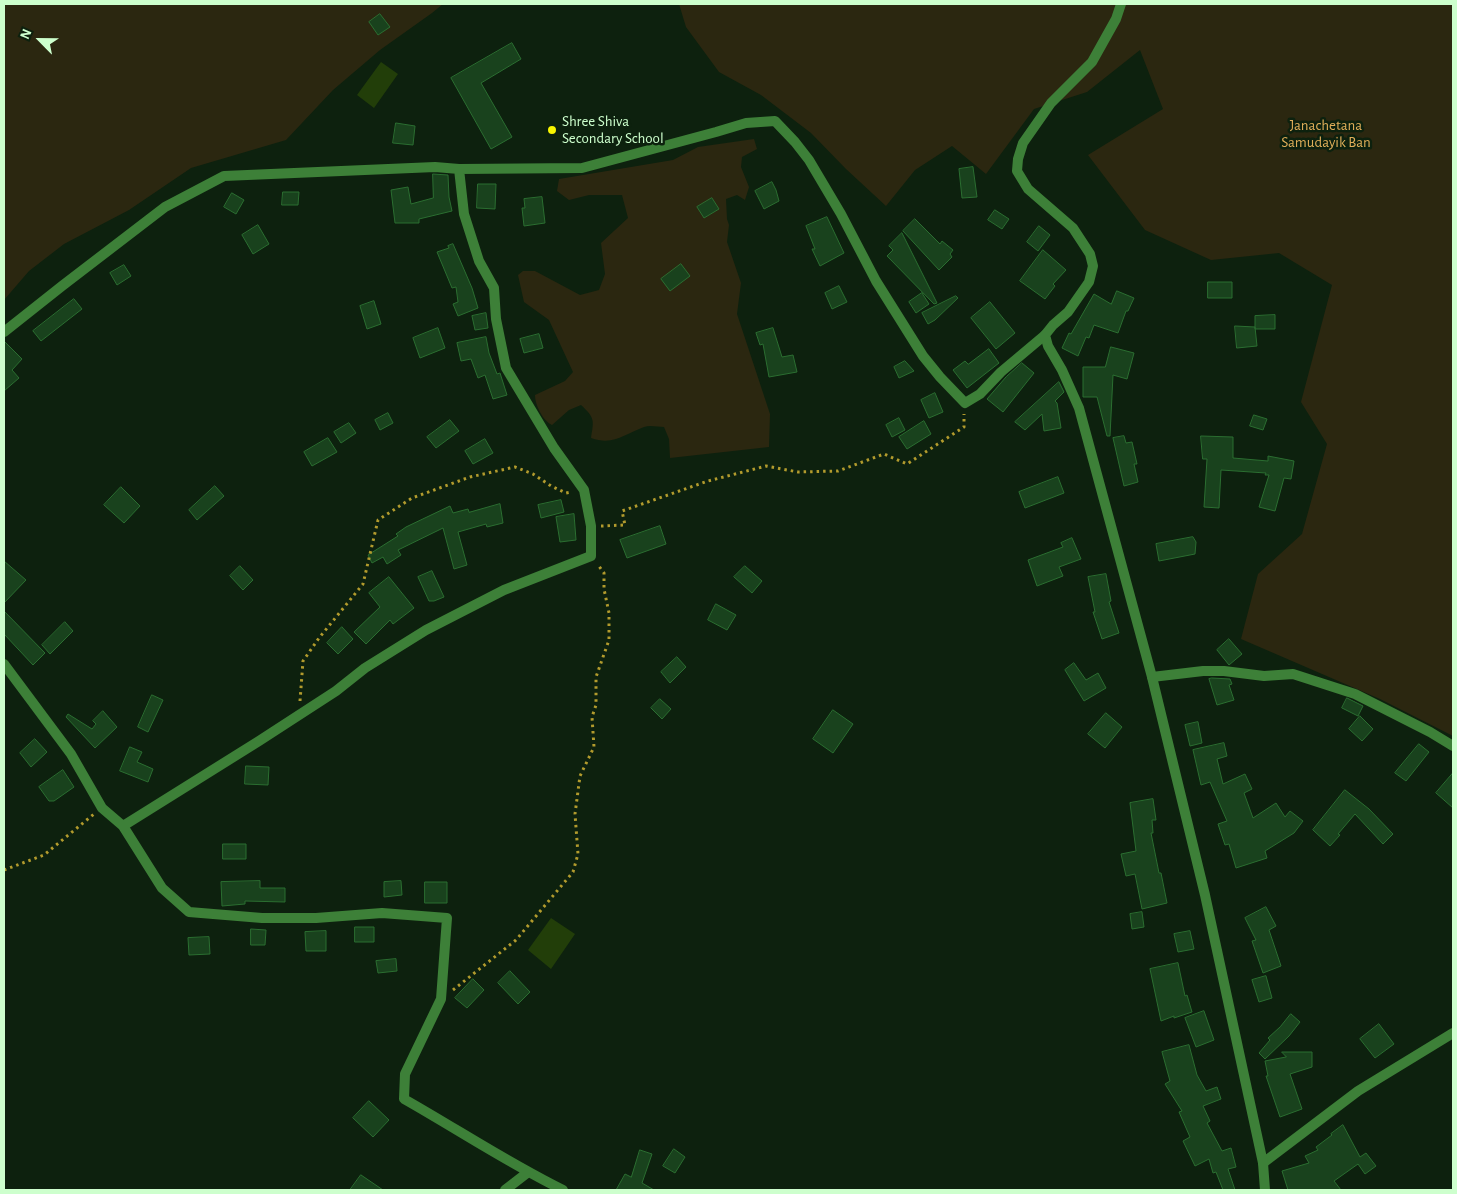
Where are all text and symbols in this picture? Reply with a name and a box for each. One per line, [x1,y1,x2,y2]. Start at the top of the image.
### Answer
north arrow [15,15,65,65]
text: N [18,27,35,41]
place label: Shree Shiva Secondary School [562,112,664,147]
park label: Janachetana Samudayik Ban [1281,116,1371,151]
marker: Shree Shiva Secondary School [546,124,558,136]

